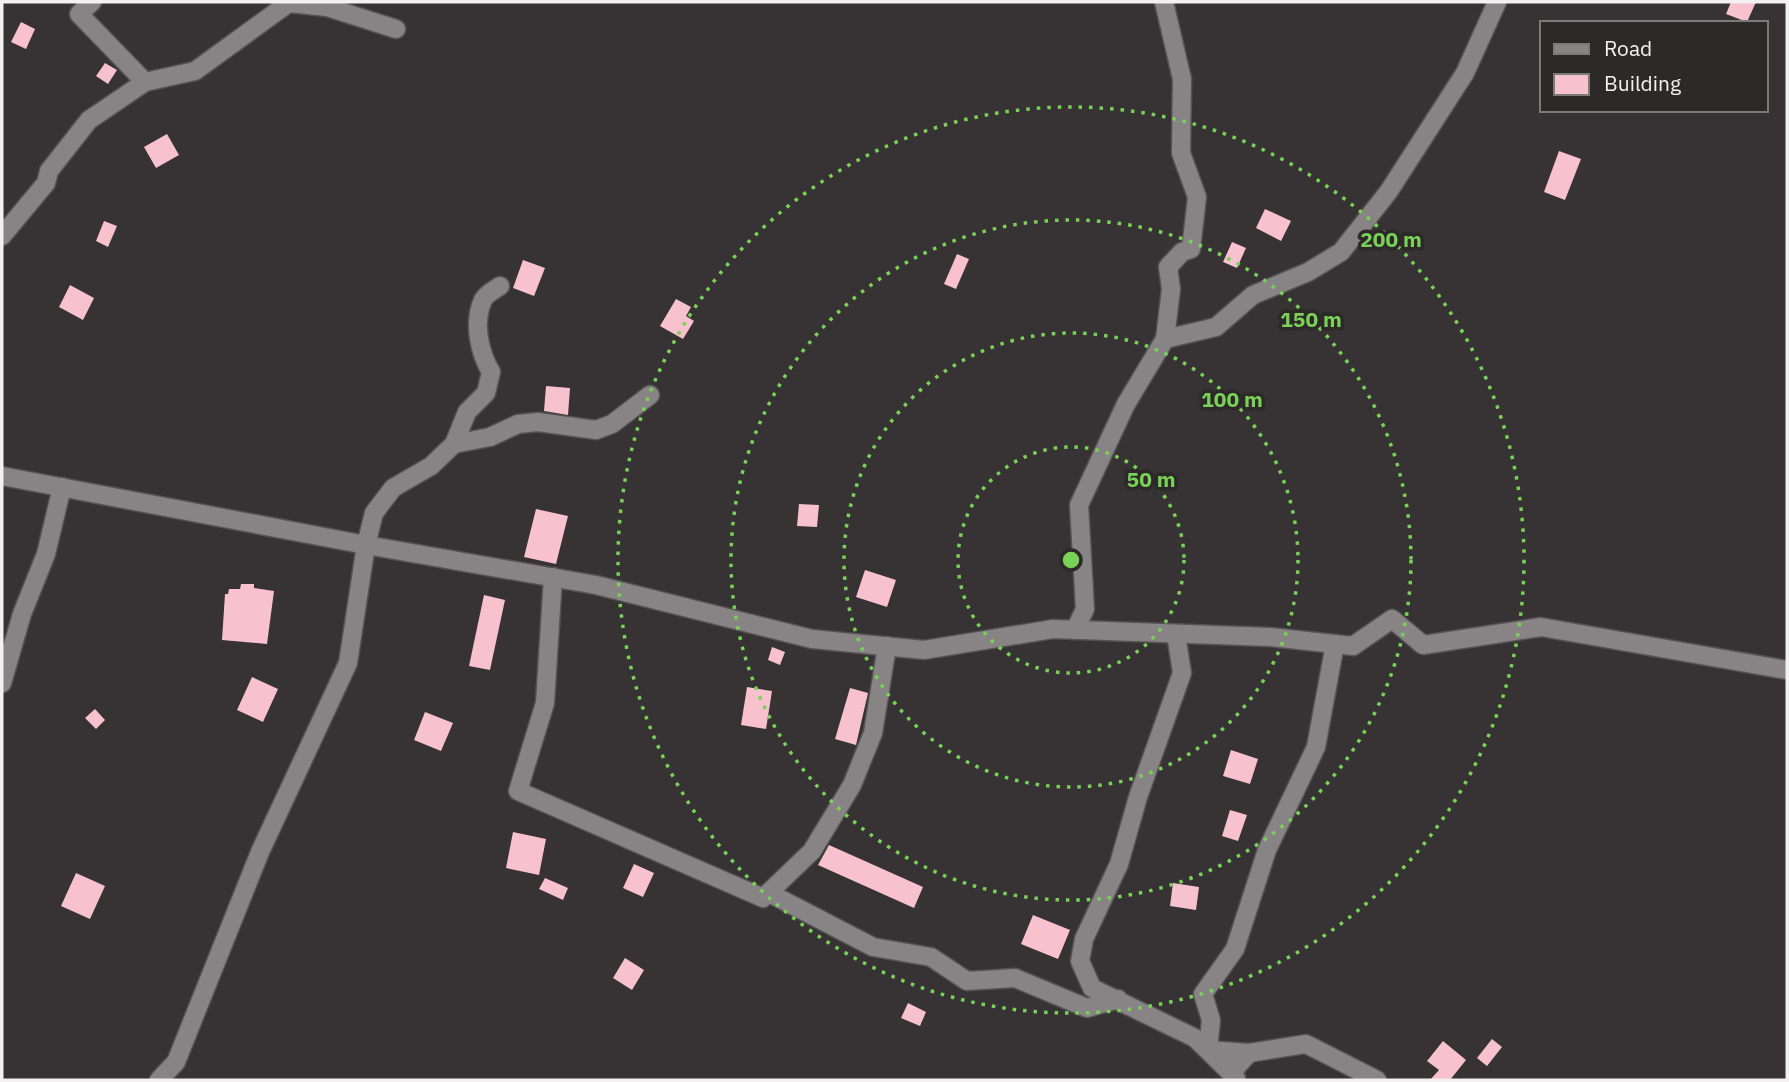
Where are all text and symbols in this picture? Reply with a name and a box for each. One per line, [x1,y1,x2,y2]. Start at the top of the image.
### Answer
legend [1540,21,1768,112]
text: Road [1604,34,1652,62]
text: Building [1604,69,1681,97]
text: 200 m [1360,225,1422,253]
text: 150 m [1280,305,1342,333]
text: 100 m [1201,385,1263,413]
text: 50 m [1127,465,1175,493]
centre of rings [1059,548,1083,572]

